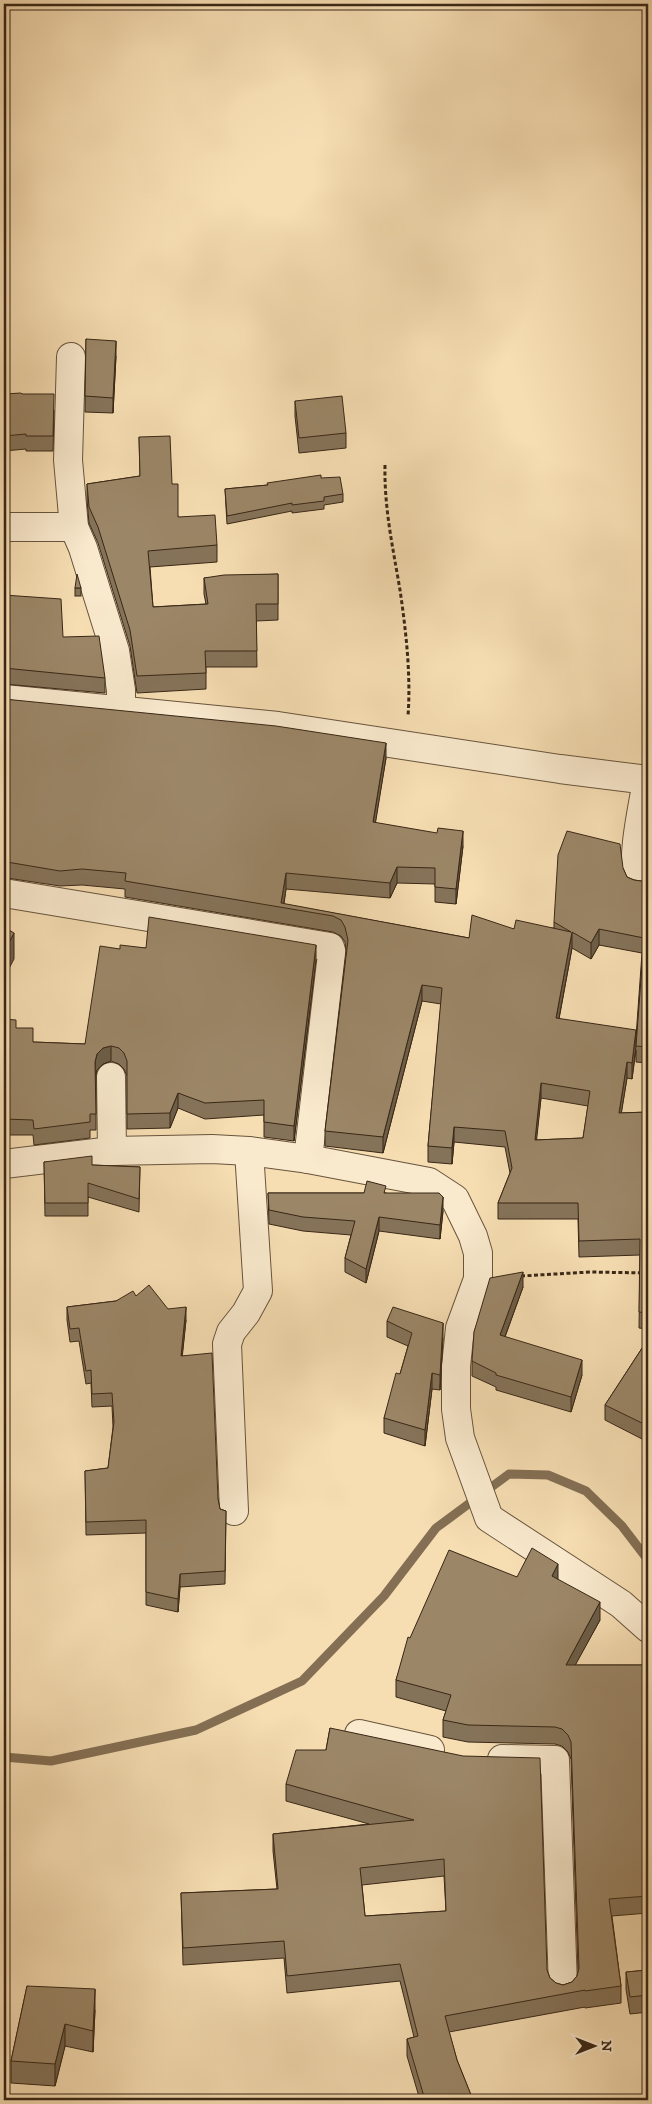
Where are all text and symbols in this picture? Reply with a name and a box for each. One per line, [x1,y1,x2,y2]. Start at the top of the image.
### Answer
north arrow [570,2022,620,2072]
text: N [597,2040,615,2052]

